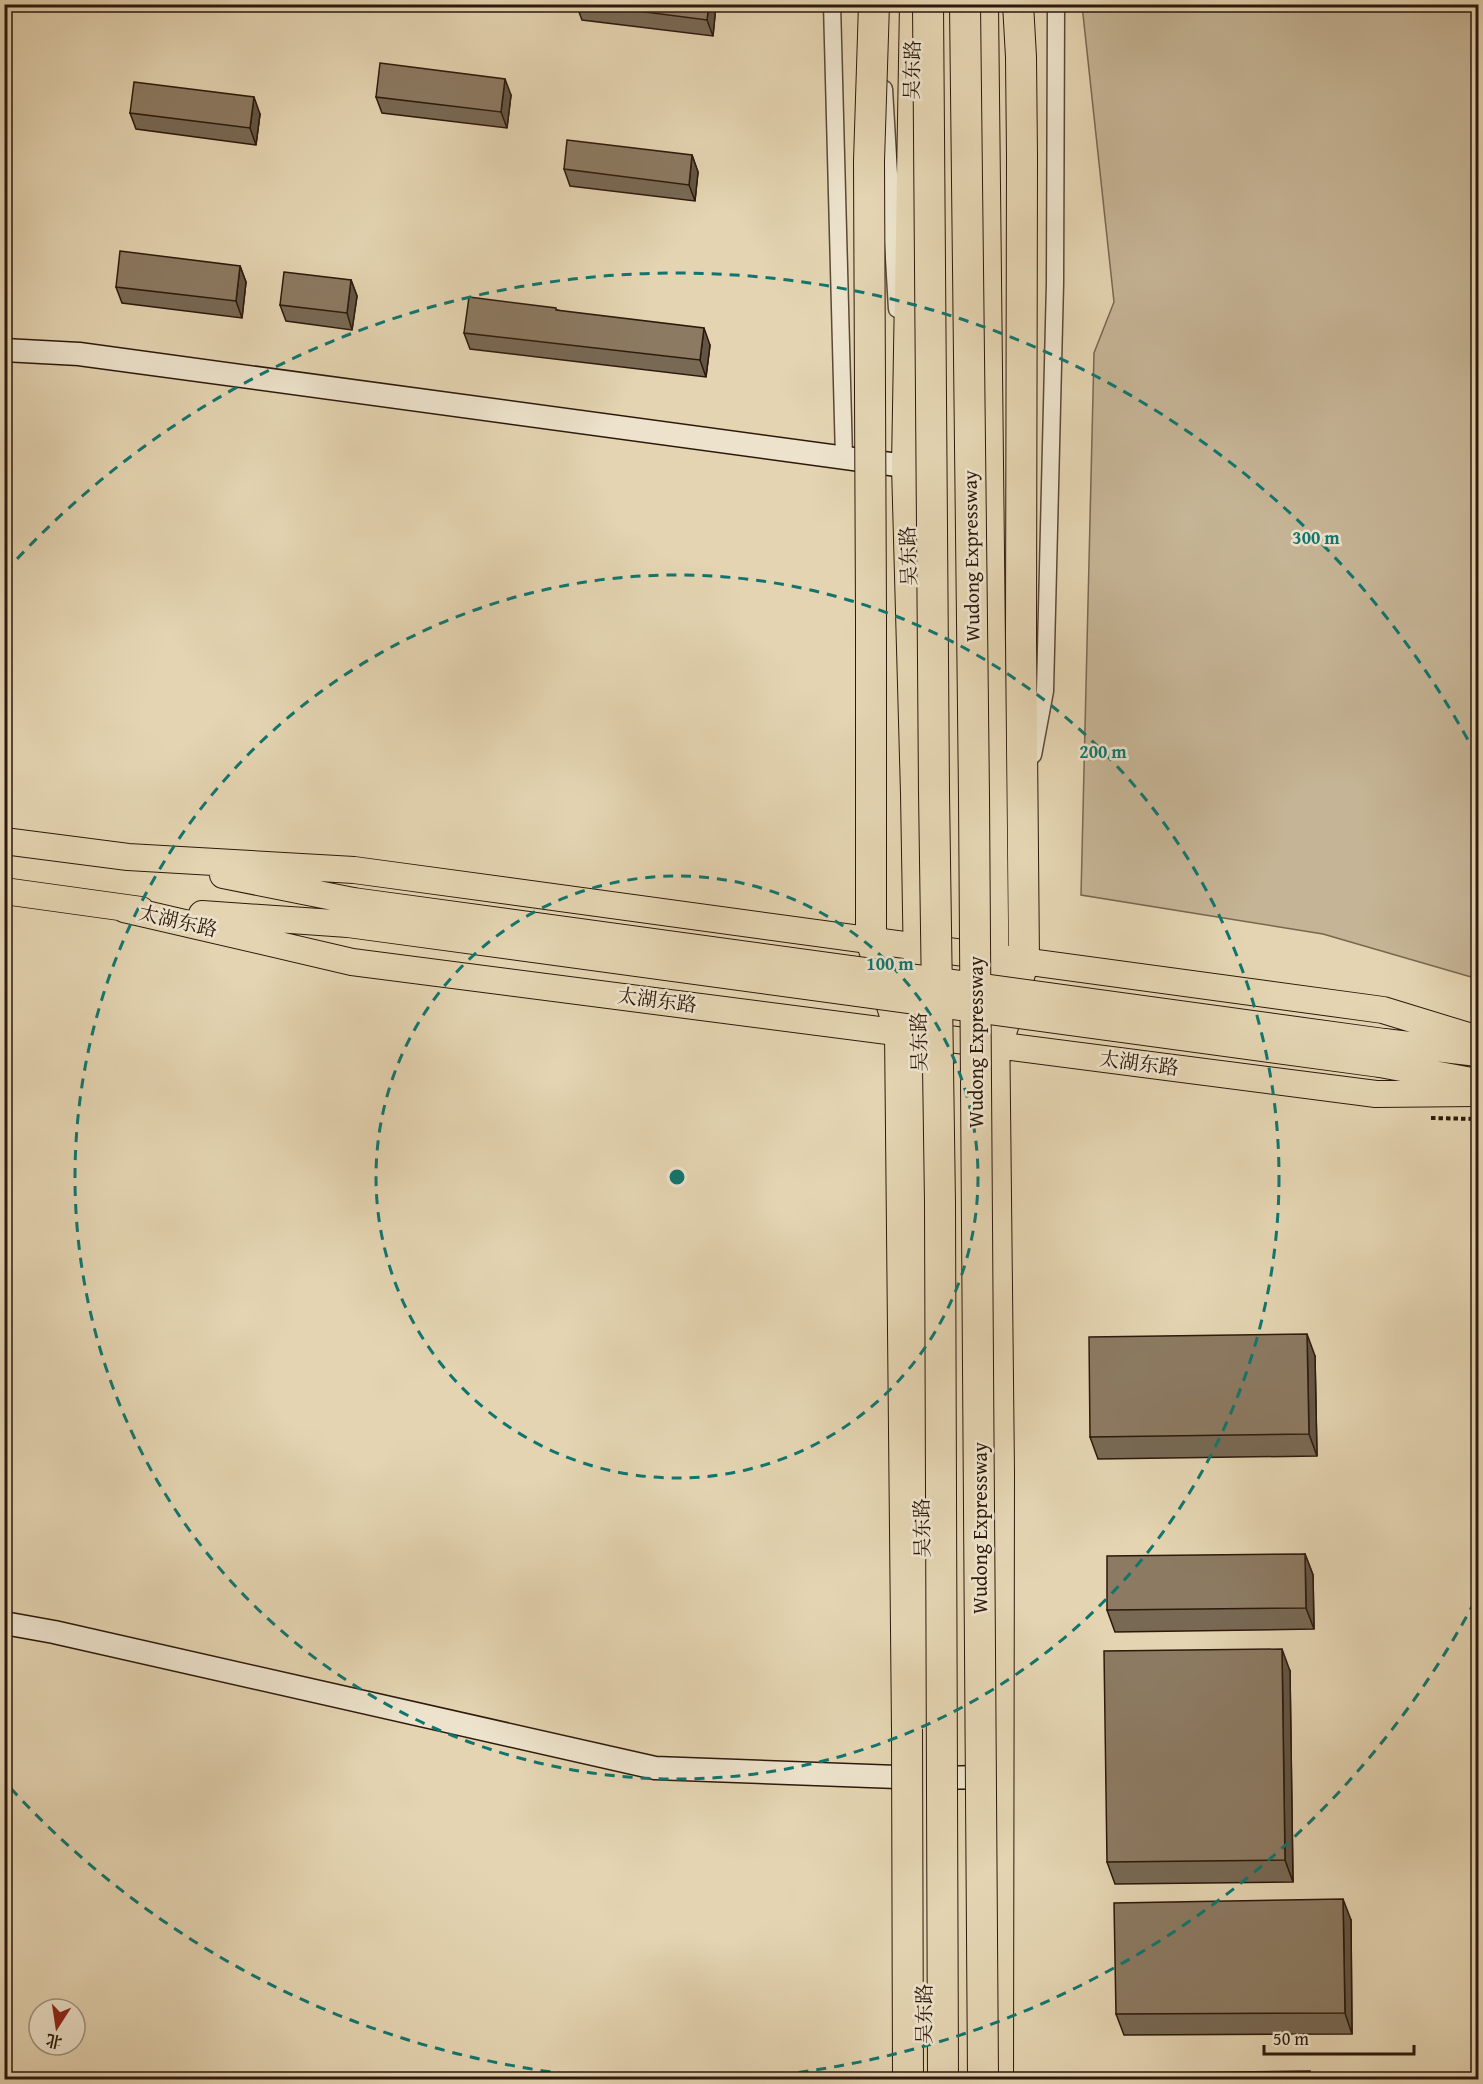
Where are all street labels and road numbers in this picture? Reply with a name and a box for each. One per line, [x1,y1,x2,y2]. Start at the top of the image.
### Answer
street label: 吴东路 [896,40,927,100]
street label: Wudong Expressway [955,470,986,642]
street label: 吴东路 [892,526,923,587]
street label: 太湖东路 [136,897,220,944]
street label: Wudong Expressway [961,956,990,1128]
street label: 太湖东路 [616,980,699,1019]
street label: 吴东路 [903,1012,934,1072]
street label: 太湖东路 [1098,1043,1181,1082]
street label: Wudong Expressway [965,1442,994,1614]
street label: 吴东路 [906,1498,937,1558]
street label: 吴东路 [909,1984,938,2044]

